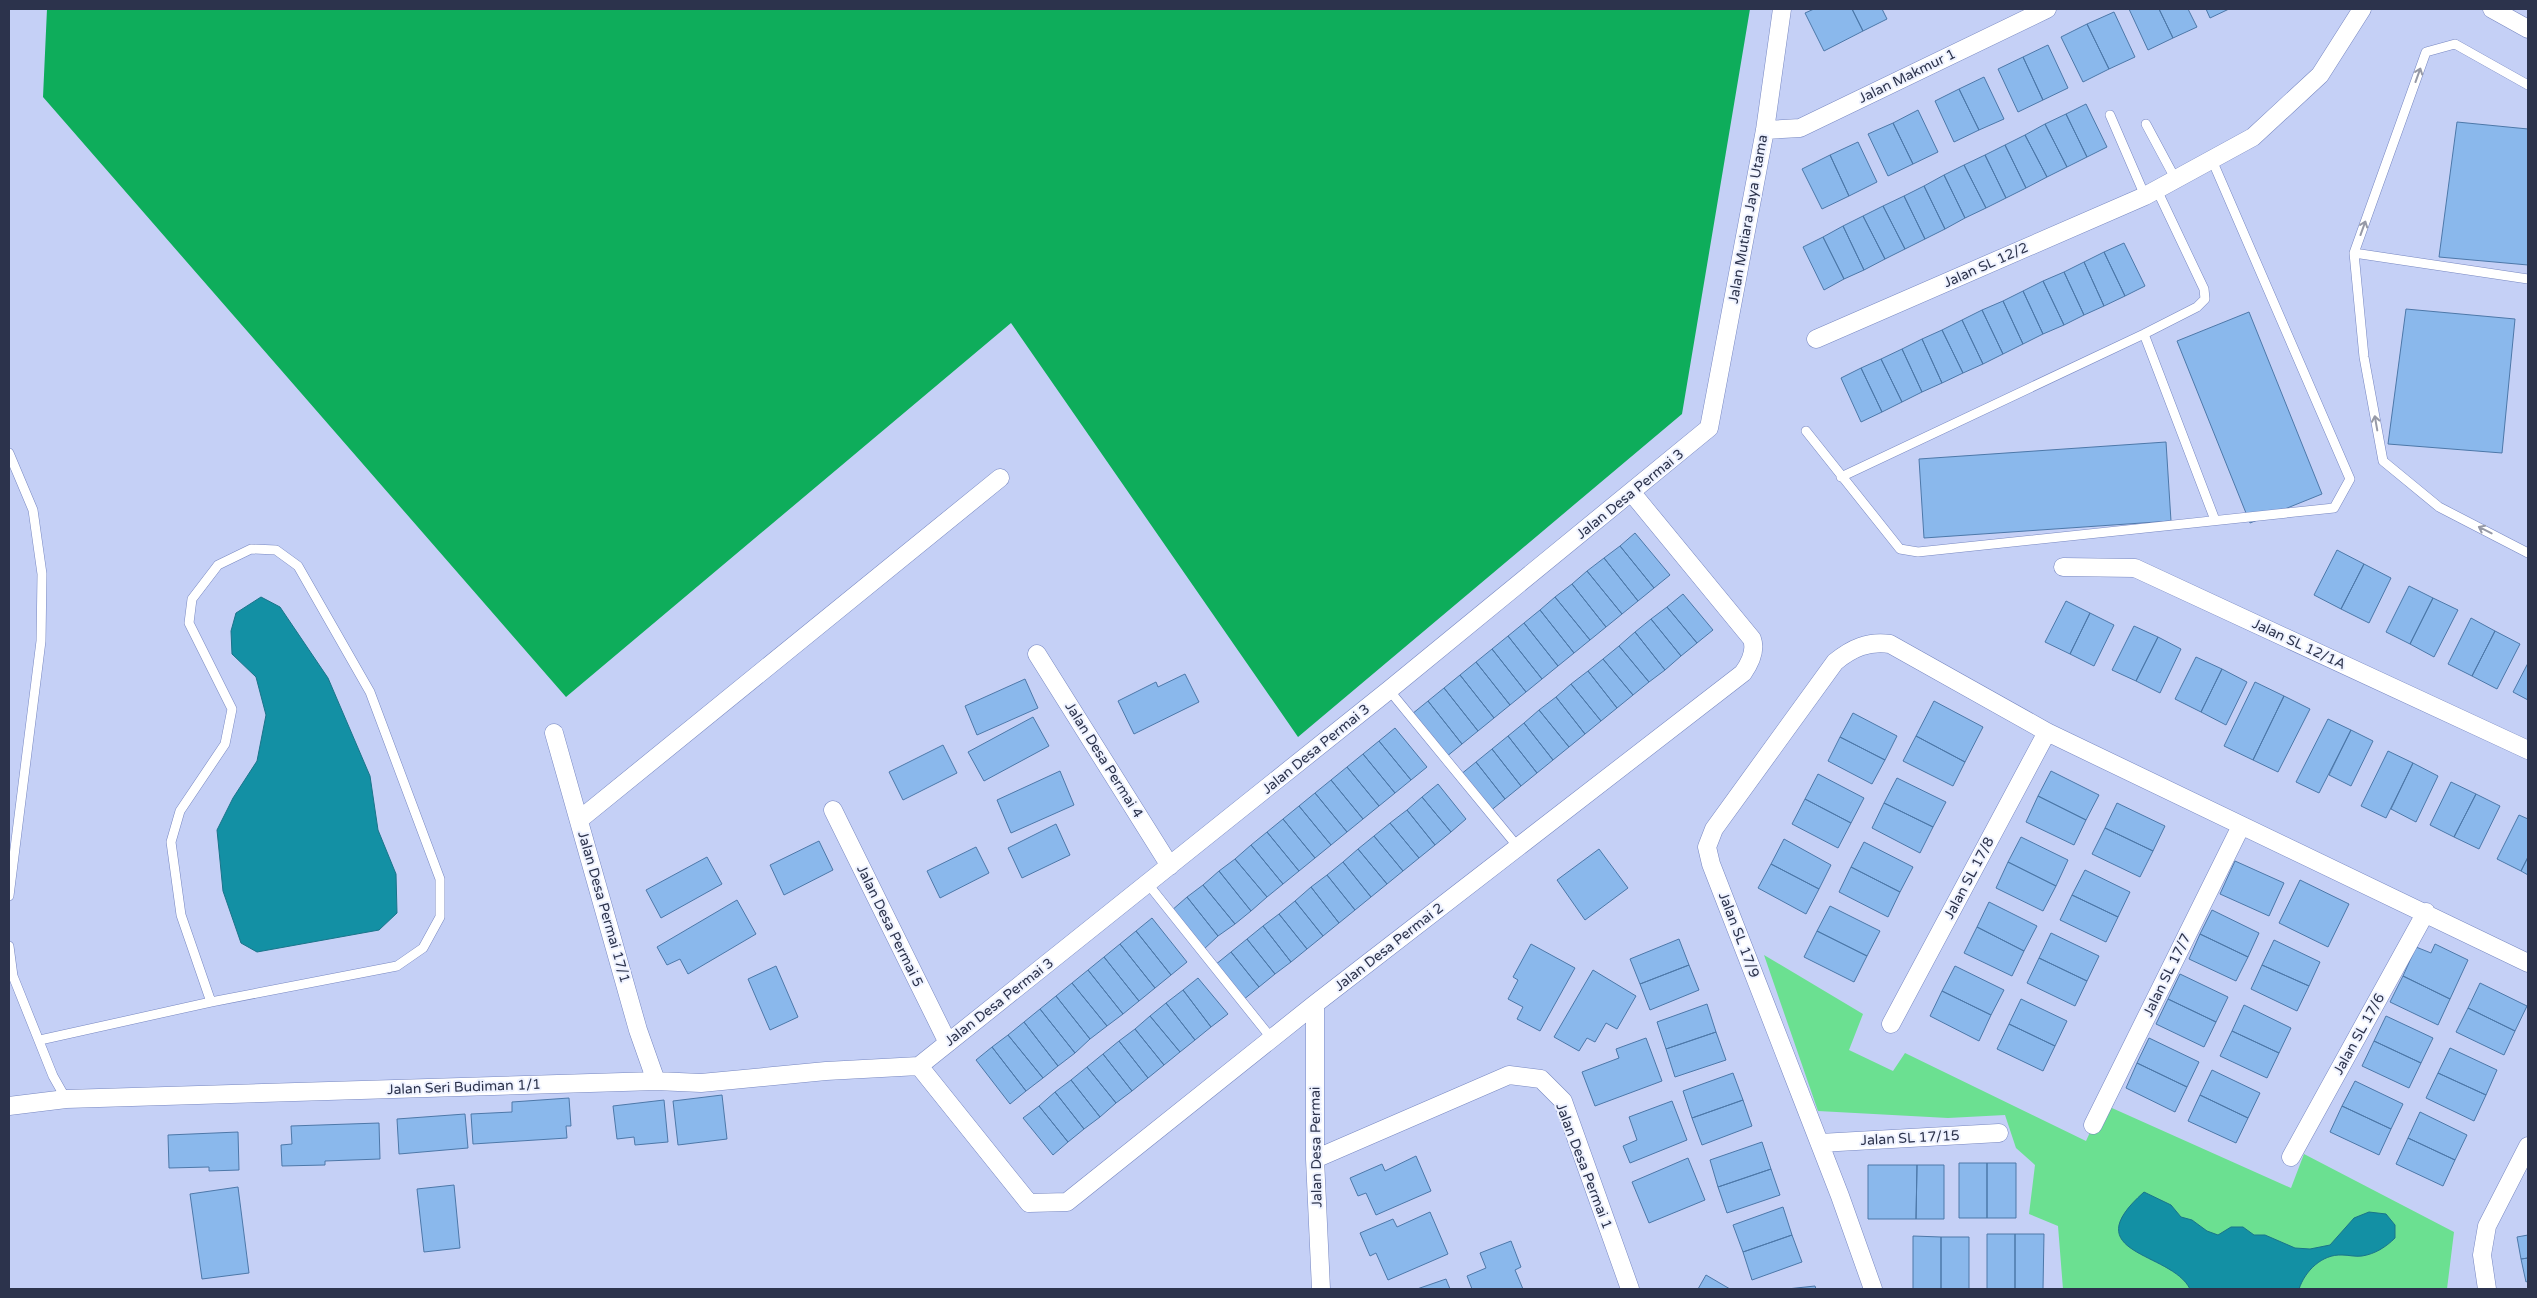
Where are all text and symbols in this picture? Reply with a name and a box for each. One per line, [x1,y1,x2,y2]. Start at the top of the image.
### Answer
street label: Jalan Makmur 1 [1856,45,1958,107]
one-way arrow [2413,68,2423,84]
street label: Jalan Mutiara Jaya Utama [1725,133,1771,305]
one-way arrow [2359,221,2368,237]
street label: Jalan SL 12/2 [1941,239,2031,291]
one-way arrow [2371,415,2381,431]
street label: Jalan Desa Permai 3 [1573,445,1687,543]
one-way arrow [2478,525,2493,534]
street label: Jalan SL 12/1A [2250,615,2348,673]
street label: Jalan Desa Permai 4 [1061,699,1147,821]
street label: Jalan Desa Permai 3 [1259,700,1373,798]
street label: Jalan Desa Permai 17/1 [574,829,634,985]
street label: Jalan SL 17/8 [1940,834,1998,922]
street label: Jalan Desa Permai 5 [853,862,927,990]
street label: Jalan SL 17/9 [1715,890,1763,980]
street label: Jalan Desa Permai 2 [1331,899,1447,995]
street label: Jalan SL 17/7 [2140,931,2194,1019]
street label: Jalan Desa Permai 3 [941,954,1057,1050]
street label: Jalan SL 17/6 [2330,990,2388,1078]
street label: Jalan Seri Budiman 1/1 [387,1076,541,1098]
street label: Jalan Desa Permai [1306,1086,1326,1208]
street label: Jalan Desa Permai 1 [1552,1101,1616,1231]
street label: Jalan SL 17/15 [1860,1127,1960,1149]

